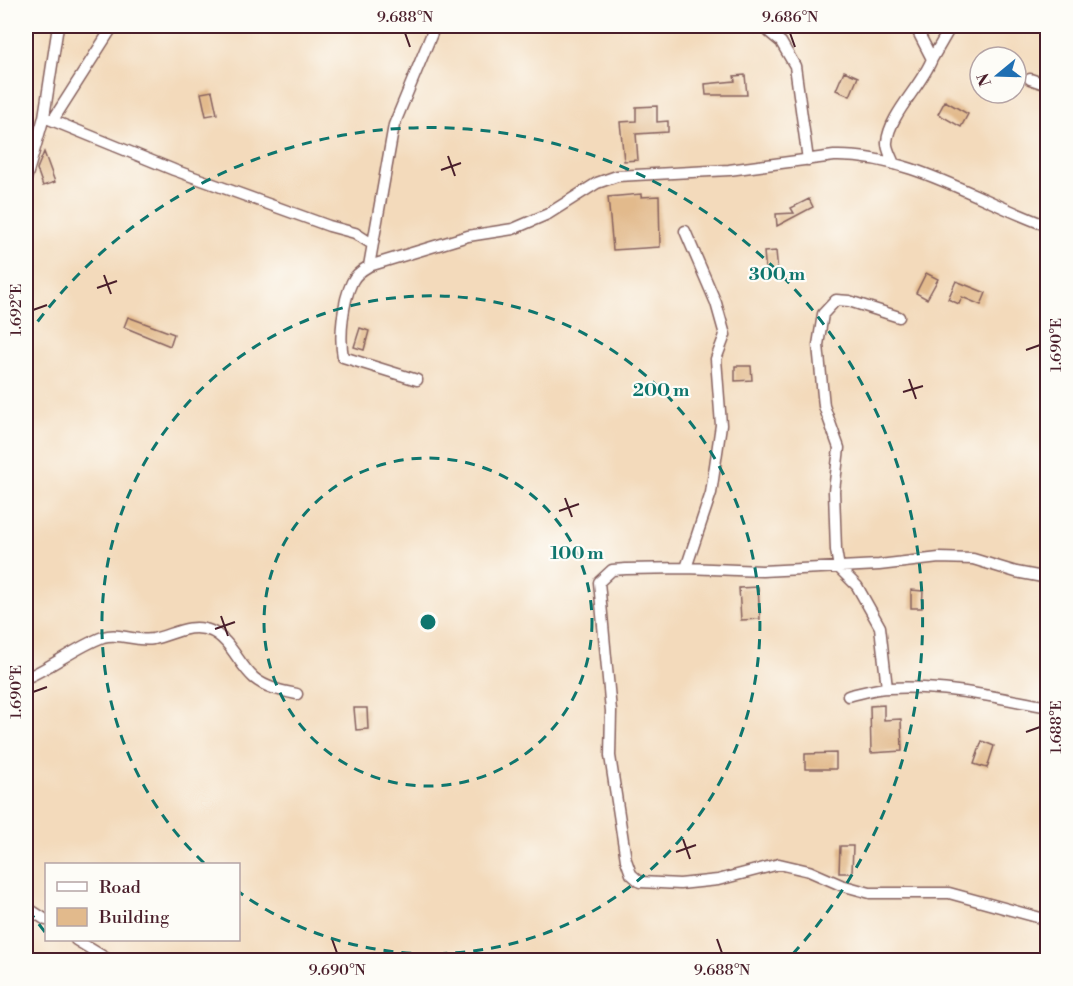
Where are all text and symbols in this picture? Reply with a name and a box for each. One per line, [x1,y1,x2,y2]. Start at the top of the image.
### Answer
text: 9.688°N [377,8,433,27]
text: 9.686°N [762,8,818,27]
north arrow [968,45,1028,105]
text: N [973,70,996,89]
text: 300 m [749,263,806,286]
text: 1.692°E [7,284,26,336]
text: 1.690°E [1047,318,1066,372]
text: 200 m [633,379,690,402]
text: 100 m [550,542,604,565]
centre of rings [418,612,438,632]
text: 1.690°E [7,665,26,719]
text: 1.688°E [1047,700,1066,754]
legend [45,863,240,941]
text: Road [99,876,142,899]
text: Building [98,906,170,929]
text: 9.690°N [308,961,366,980]
text: 9.688°N [694,961,750,980]

